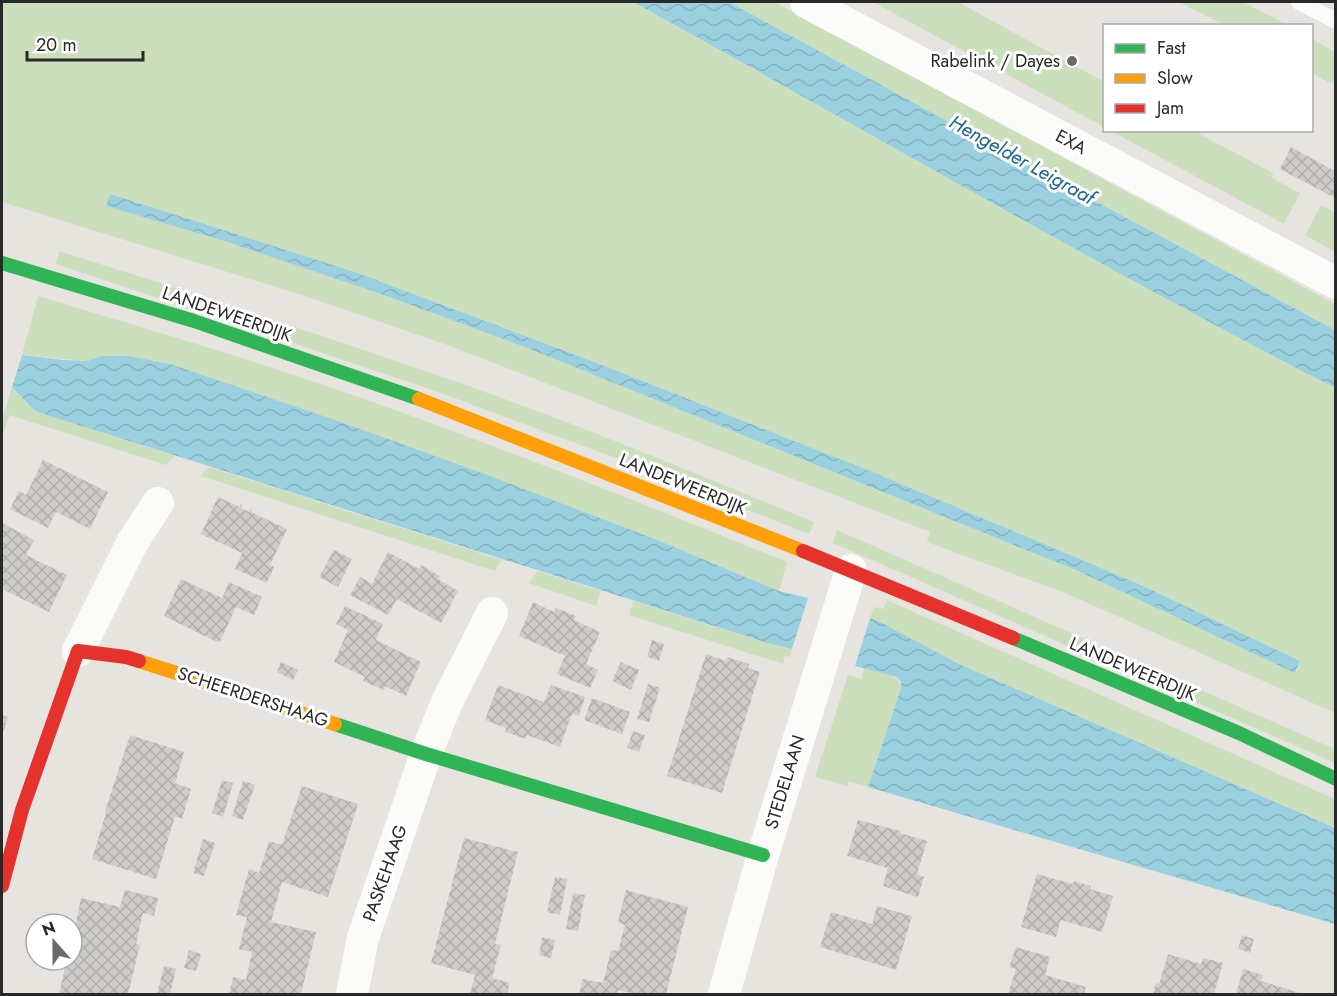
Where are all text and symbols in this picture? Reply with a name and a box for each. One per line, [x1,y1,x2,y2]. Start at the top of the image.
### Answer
scale bar [27,24,142,62]
legend [1103,24,1313,132]
text: 20 m [36,32,76,58]
text: Fast [1157,35,1186,61]
place label: Rabelink / Dayes [930,48,1060,74]
marker: Rabelink / Dayes [1065,54,1079,68]
text: Slow [1157,65,1194,91]
text: Jam [1155,95,1184,121]
water label: Hengelder Leigraaf [944,108,1102,213]
street label: EXA [1051,123,1091,161]
street label: LANDEWEERDIJK [159,280,296,349]
street label: LANDEWEERDIJK [615,447,751,522]
street label: LANDEWEERDIJK [1066,631,1201,708]
street label: SCHEERDERSHAAG [174,660,332,734]
street label: STEDELAAN [758,732,812,832]
street label: PASKEHAAG [356,821,414,925]
north arrow [24,912,84,972]
text: N [39,915,59,941]

